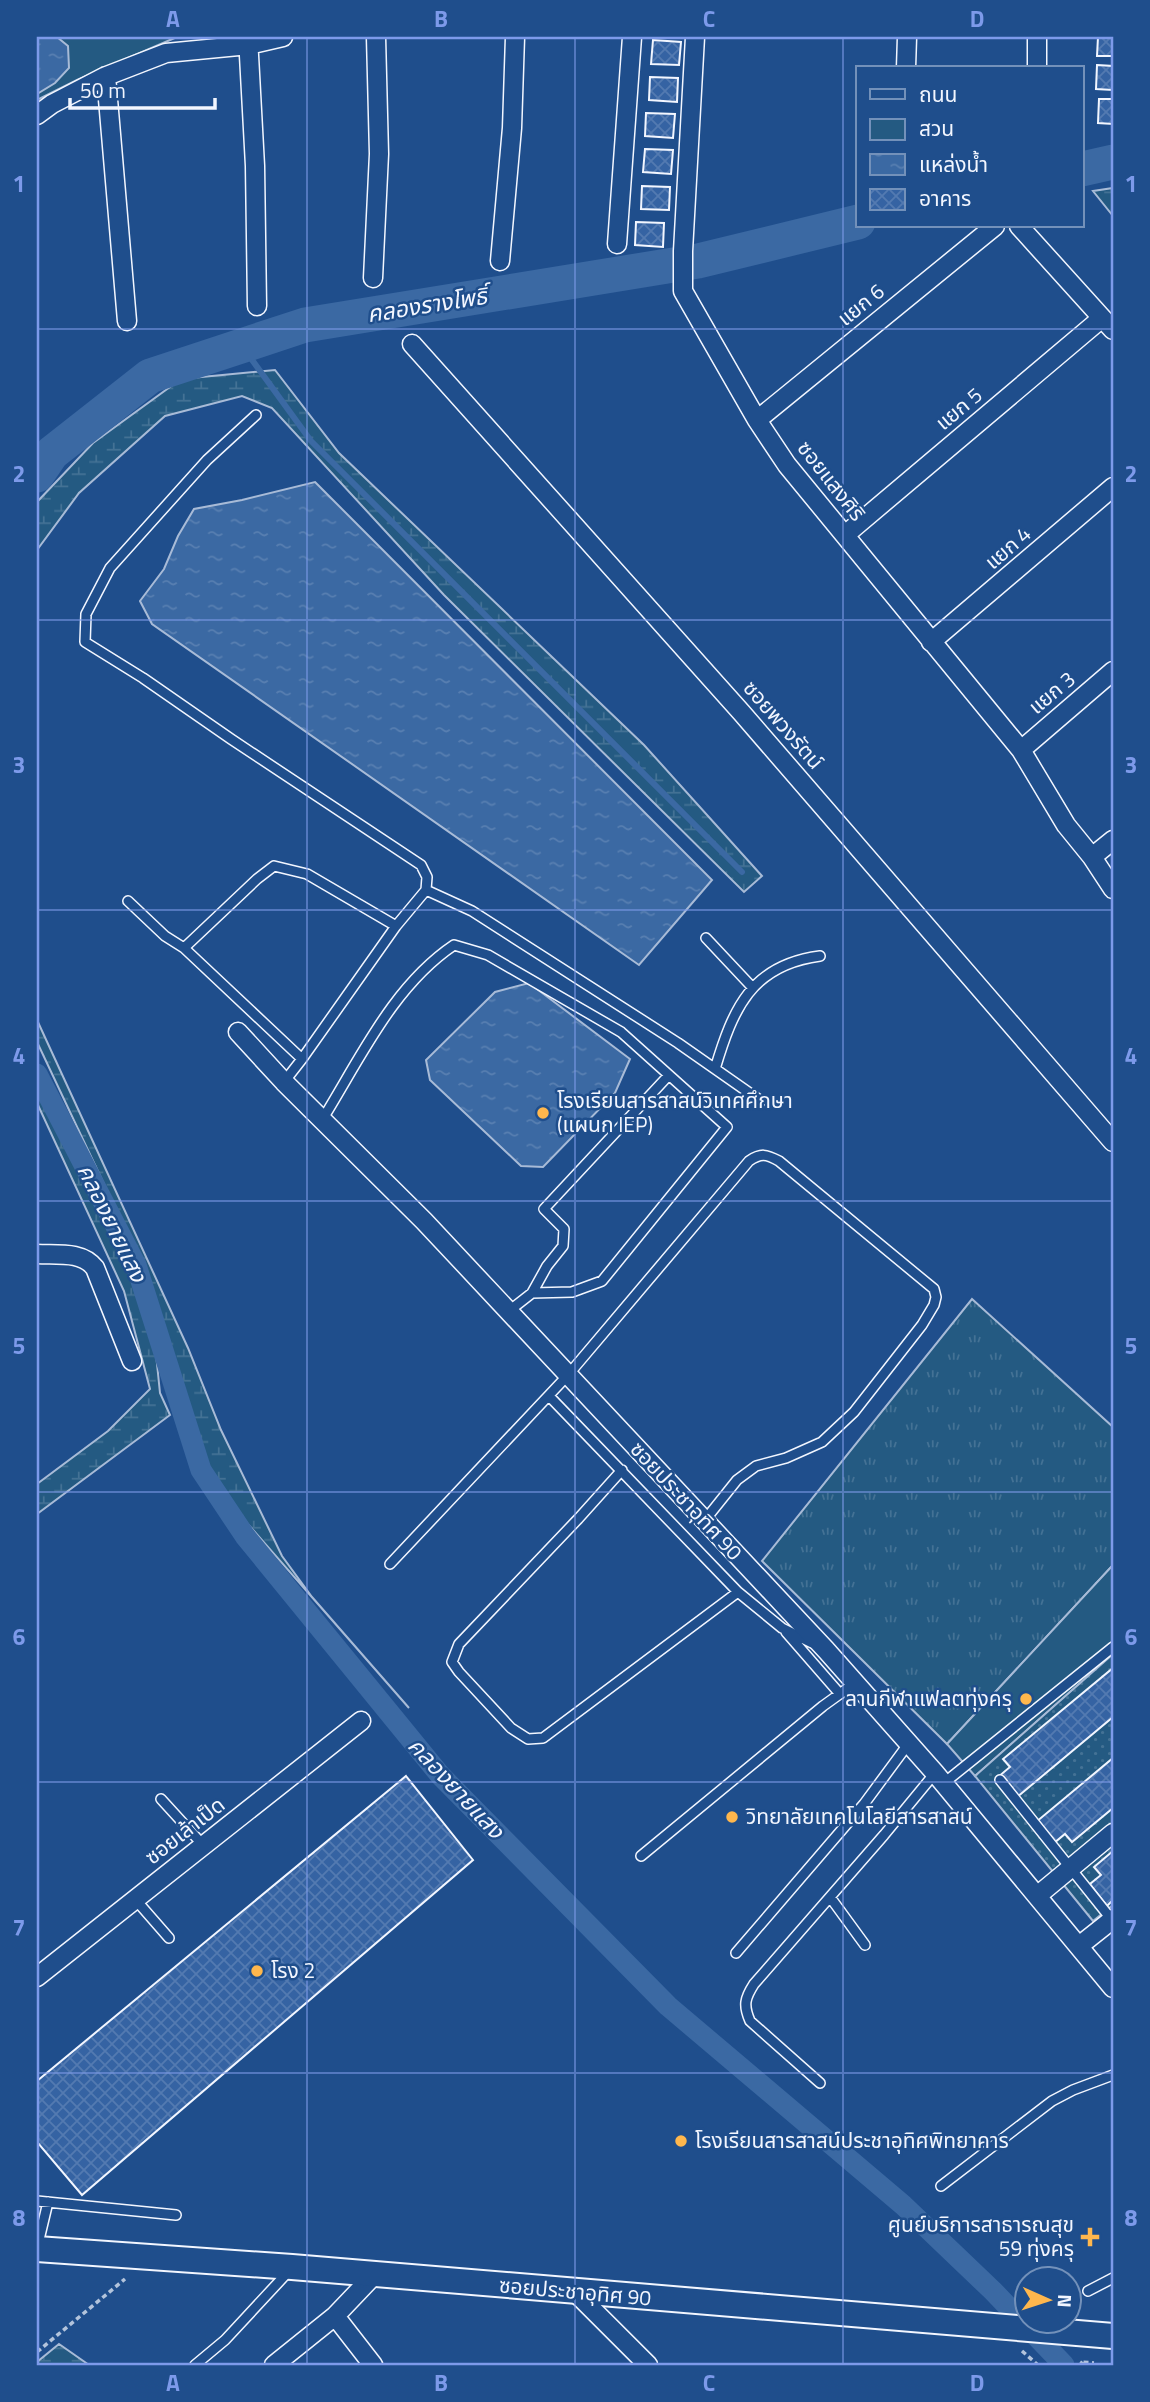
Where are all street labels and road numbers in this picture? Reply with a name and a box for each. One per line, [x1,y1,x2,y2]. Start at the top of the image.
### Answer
street label: แยก 6 [830,275,891,333]
street label: แยก 5 [928,379,989,437]
street label: ซอยแสงศิริ [790,433,874,528]
street label: แยก 4 [977,518,1038,577]
street label: แยก 3 [1021,663,1082,721]
street label: ซอยพวงรัตน์ [736,673,832,776]
street label: ซอยประชาอุทิศ 90 [623,1434,750,1567]
street label: ซอยเล้าเป็ด [137,1789,231,1872]
street label: ซอยประชาอุทิศ 90 [498,2268,652,2314]

